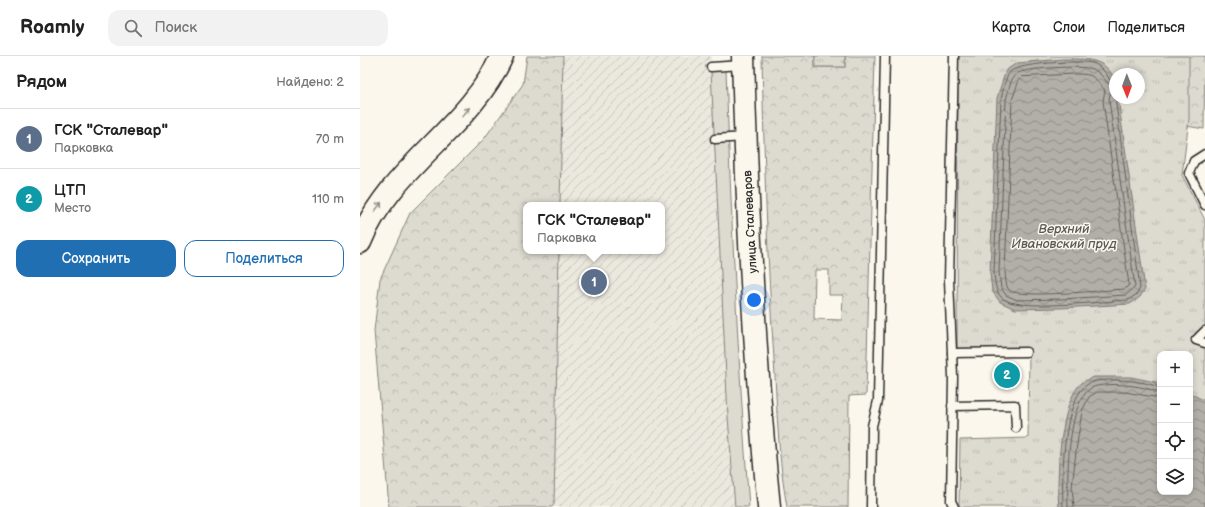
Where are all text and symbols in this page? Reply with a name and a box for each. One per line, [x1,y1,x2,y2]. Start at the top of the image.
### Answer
search box [108,10,388,46]
text: Roamly [20,16,84,39]
icon: search [122,17,144,39]
text: Поиск [154,18,197,37]
text: Карта [991,19,1031,36]
text: Слои [1053,19,1085,36]
text: Поделиться [1107,19,1185,36]
north arrow [1109,68,1145,104]
text: Рядом [16,72,67,92]
text: Найдено: 2 [276,74,344,90]
one-way arrow [461,106,470,117]
text: ГСК "Сталевар" [54,121,168,140]
text: 1 [26,131,32,147]
text: 70 m [316,131,344,147]
text: Парковка [54,140,113,156]
street label: улица Сталеваров [740,169,761,274]
text: ЦТП [54,181,86,200]
text: 2 [25,191,33,207]
text: 110 m [312,191,344,207]
text: Место [54,200,91,216]
one-way arrow [374,202,382,213]
popup [523,202,665,254]
text: ГСК "Сталевар" [537,211,651,230]
water label: Верхний Ивановский пруд [1011,221,1117,252]
text: Парковка [537,230,596,246]
button: Сохранить [16,240,176,277]
button: Поделиться [184,240,344,277]
pin: 1 [581,267,607,297]
your location [744,290,764,310]
map controls [1157,351,1193,495]
button: + [1157,351,1193,387]
pin: 2 [994,360,1020,390]
button: − [1157,387,1193,423]
button: locate [1157,423,1193,459]
button: layers [1157,459,1193,495]

